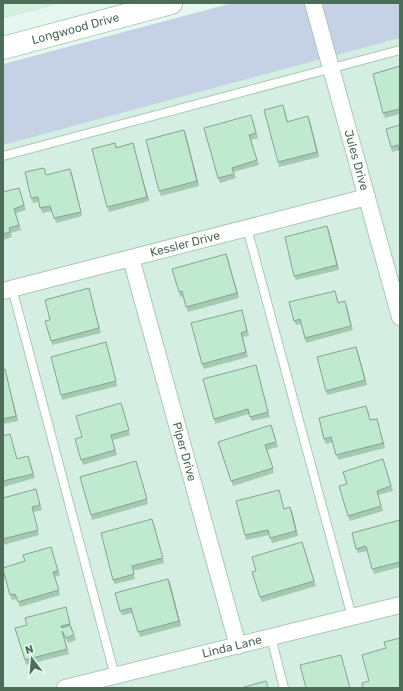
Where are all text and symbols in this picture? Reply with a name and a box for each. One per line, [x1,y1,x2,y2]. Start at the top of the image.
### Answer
street label: Longwood Drive [30,10,121,47]
street label: Jules Drive [341,128,372,192]
street label: Kessler Drive [149,228,222,260]
street label: Piper Drive [170,421,199,483]
street label: Linda Lane [201,632,264,661]
north arrow [12,639,52,679]
text: N [24,643,35,657]

